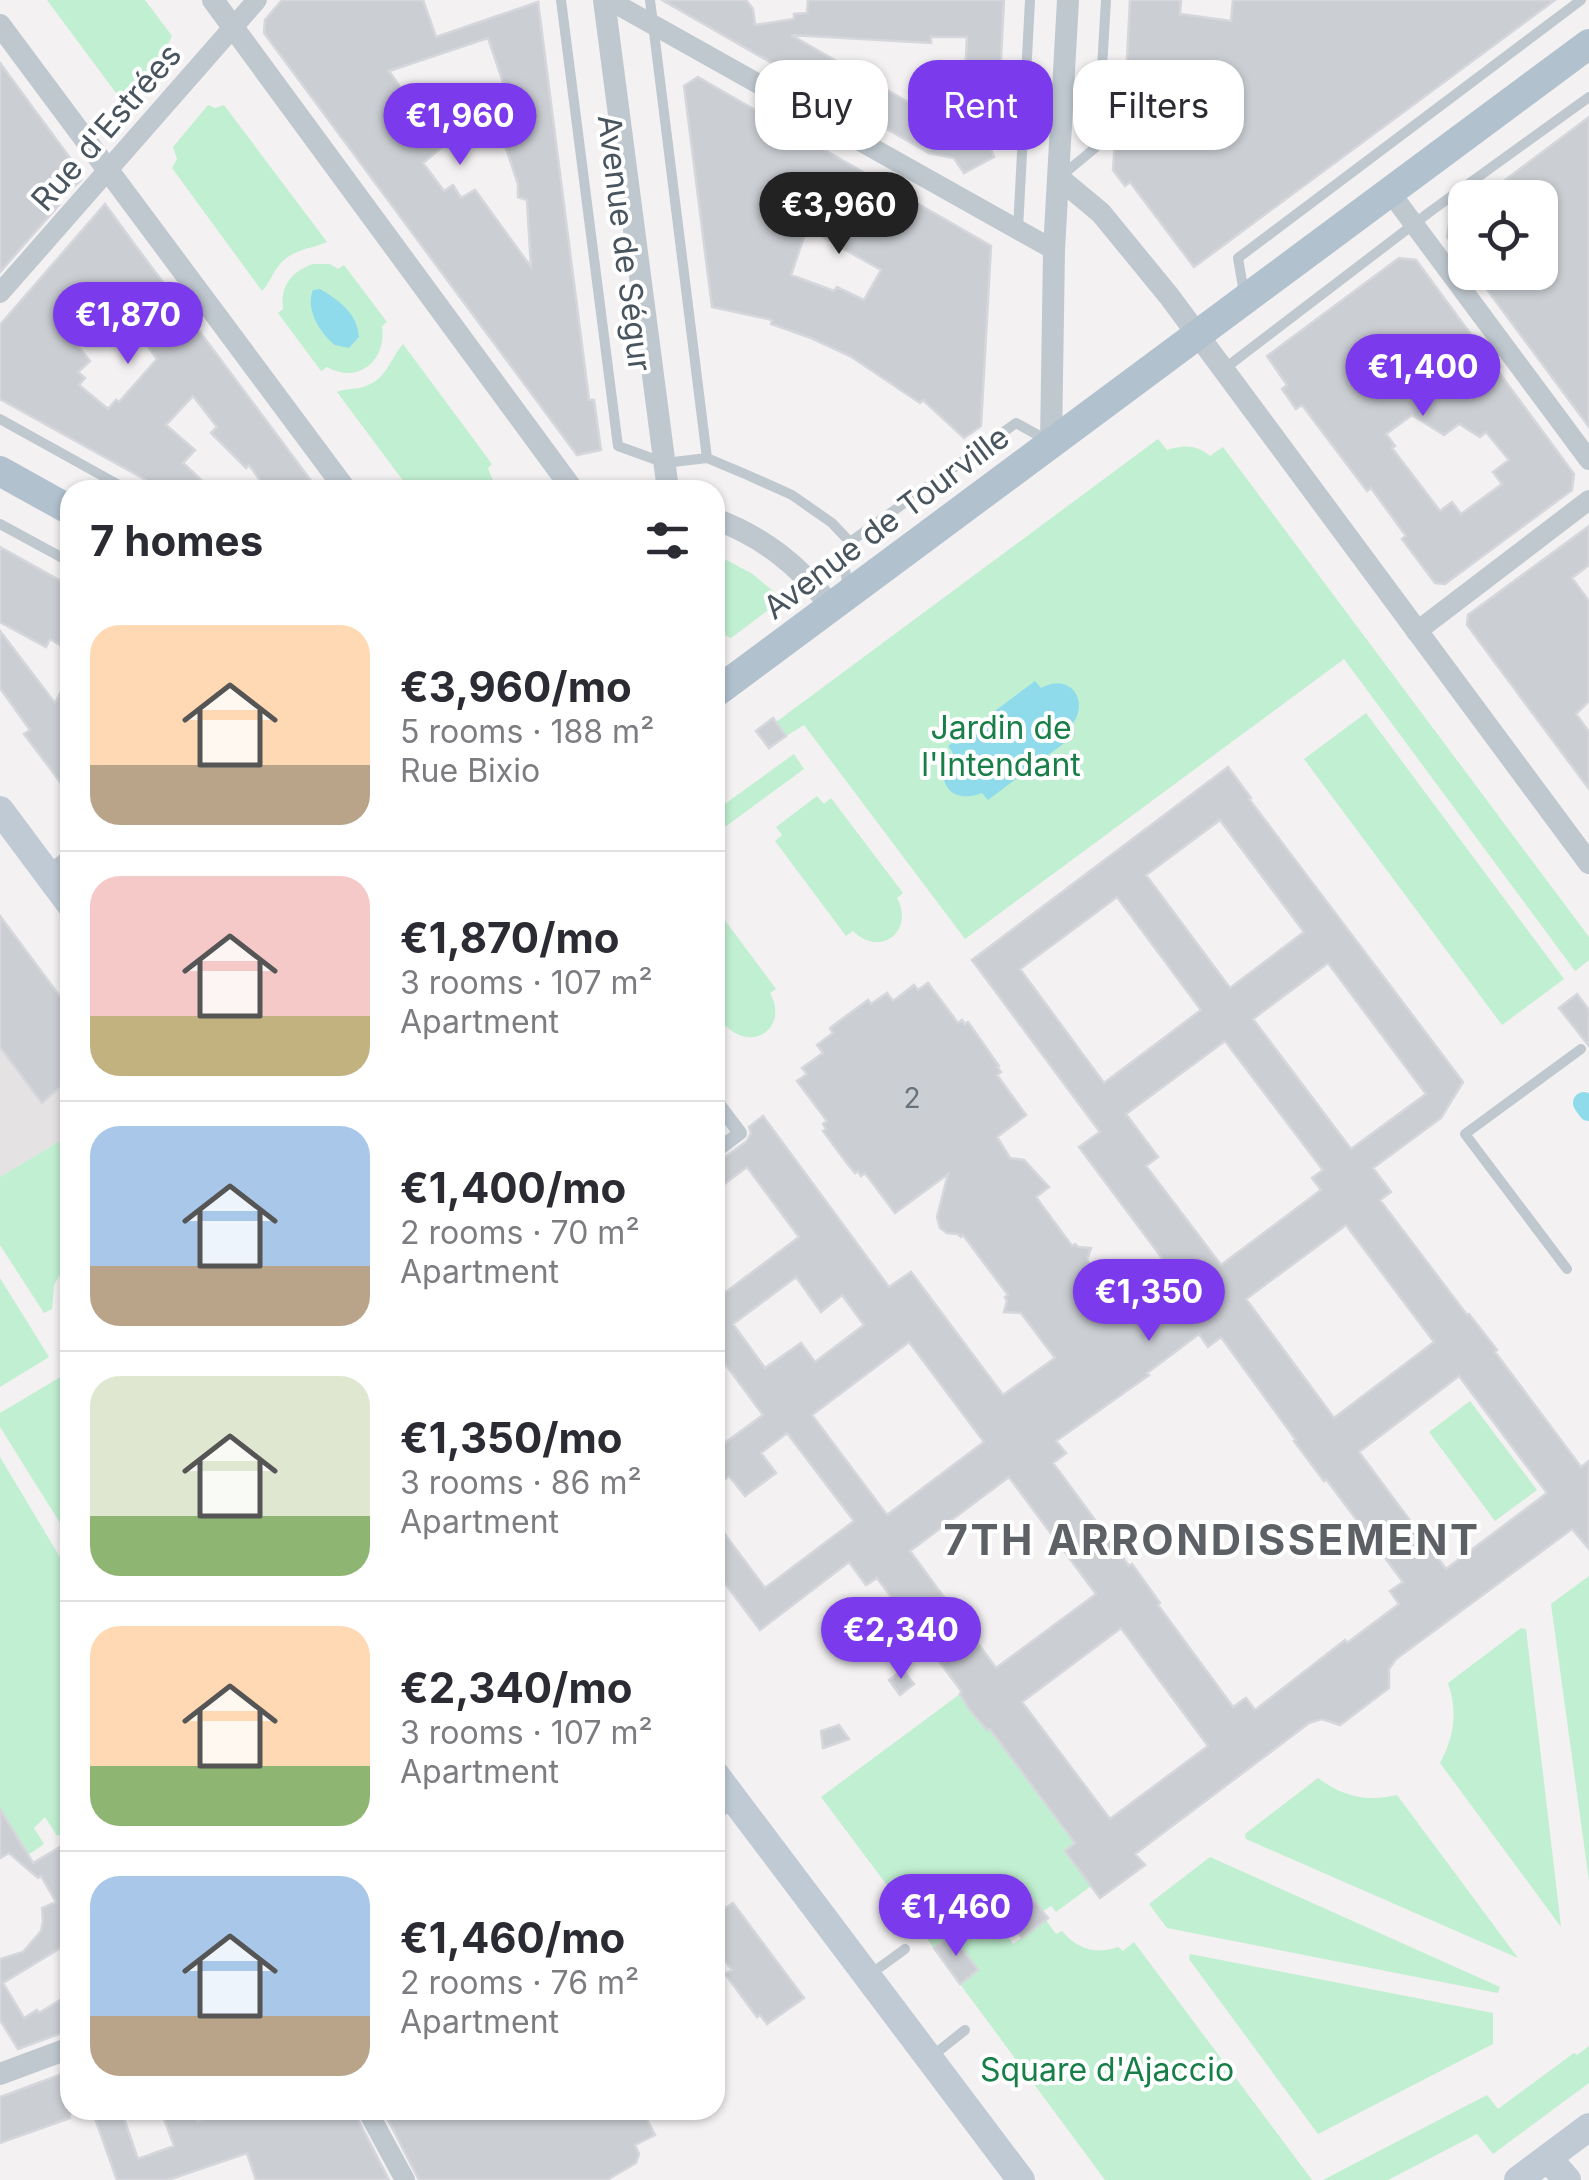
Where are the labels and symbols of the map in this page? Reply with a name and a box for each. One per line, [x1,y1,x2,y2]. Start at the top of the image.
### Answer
street label: Rue d'Estrées [23,35,189,219]
pin: €1,960 [379,83,541,168]
street label: Avenue de Ségur [590,112,660,374]
pin: €3,960 [758,172,920,257]
pin: €1,870 [47,282,209,367]
pin: €1,400 [1342,334,1504,419]
street label: Avenue de Tourville [756,417,1016,627]
park label: Jardin de l'Intendant [921,708,1081,784]
house number: 2 [903,1081,921,1115]
pin: €1,350 [1068,1259,1230,1344]
district label: 7TH ARRONDISSEMENT [943,1514,1481,1565]
pin: €2,340 [820,1597,982,1682]
pin: €1,460 [875,1874,1037,1959]
park label: Square d'Ajaccio [980,2050,1234,2089]

